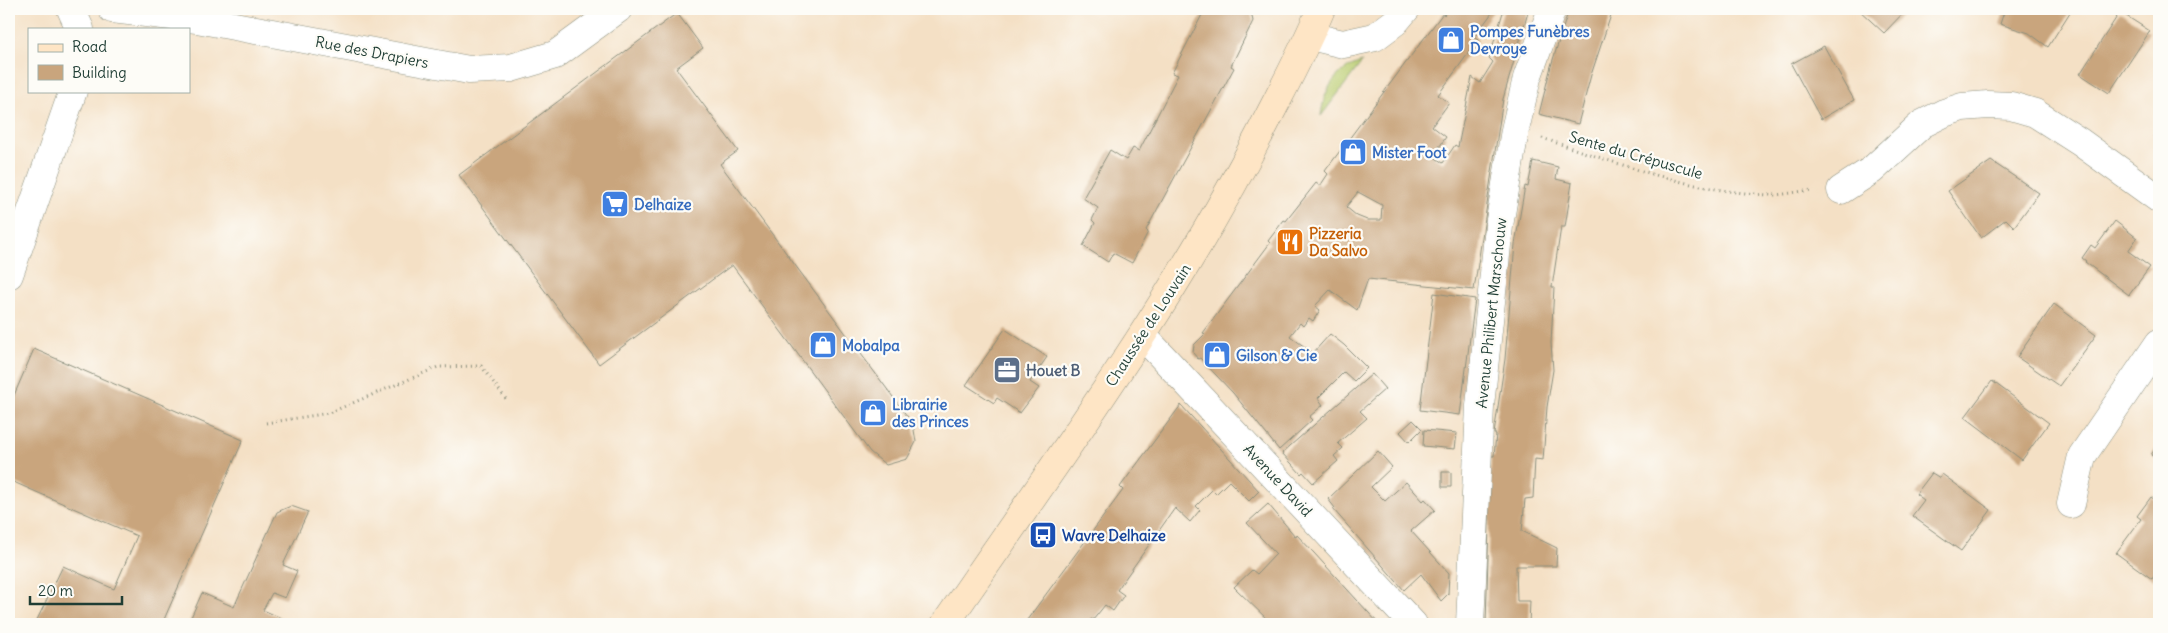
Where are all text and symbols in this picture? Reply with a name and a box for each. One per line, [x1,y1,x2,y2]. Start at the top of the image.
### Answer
place label: Pompes Funèbres Devroye [1470,22,1590,59]
shop icon: Pompes Funèbres Devroye [1436,25,1466,55]
legend [28,28,190,92]
street label: Rue des Drapiers [314,32,430,72]
text: Road [72,37,107,56]
text: Building [72,63,127,82]
street label: Sente du Crépuscule [1567,127,1705,183]
shop icon: Mister Foot [1338,137,1368,167]
place label: Mister Foot [1372,143,1448,162]
supermarket icon: Delhaize [600,189,630,219]
place label: Delhaize [634,195,692,214]
street label: Avenue Philibert Marschouw [1472,217,1510,409]
place label: Pizzeria Da Salvo [1309,224,1368,260]
restaurant icon: Pizzeria Da Salvo [1275,227,1305,257]
street label: Chaussée de Louvain [1101,260,1195,390]
shop icon: Mobalpa [808,330,838,360]
place label: Mobalpa [842,336,900,356]
shop icon: Gilson & Cie [1202,340,1232,370]
place label: Gilson & Cie [1236,346,1317,365]
office icon: Houet B [992,355,1022,385]
place label: Houet B [1026,361,1081,380]
place label: Librairie des Princes [892,395,969,431]
shop icon: Librairie des Princes [858,398,888,428]
street label: Avenue David [1240,440,1317,520]
bus stop icon: Wavre Delhaize [1028,520,1058,550]
place label: Wavre Delhaize [1062,526,1166,545]
scale bar [30,573,122,605]
text: 20 m [38,581,73,600]

